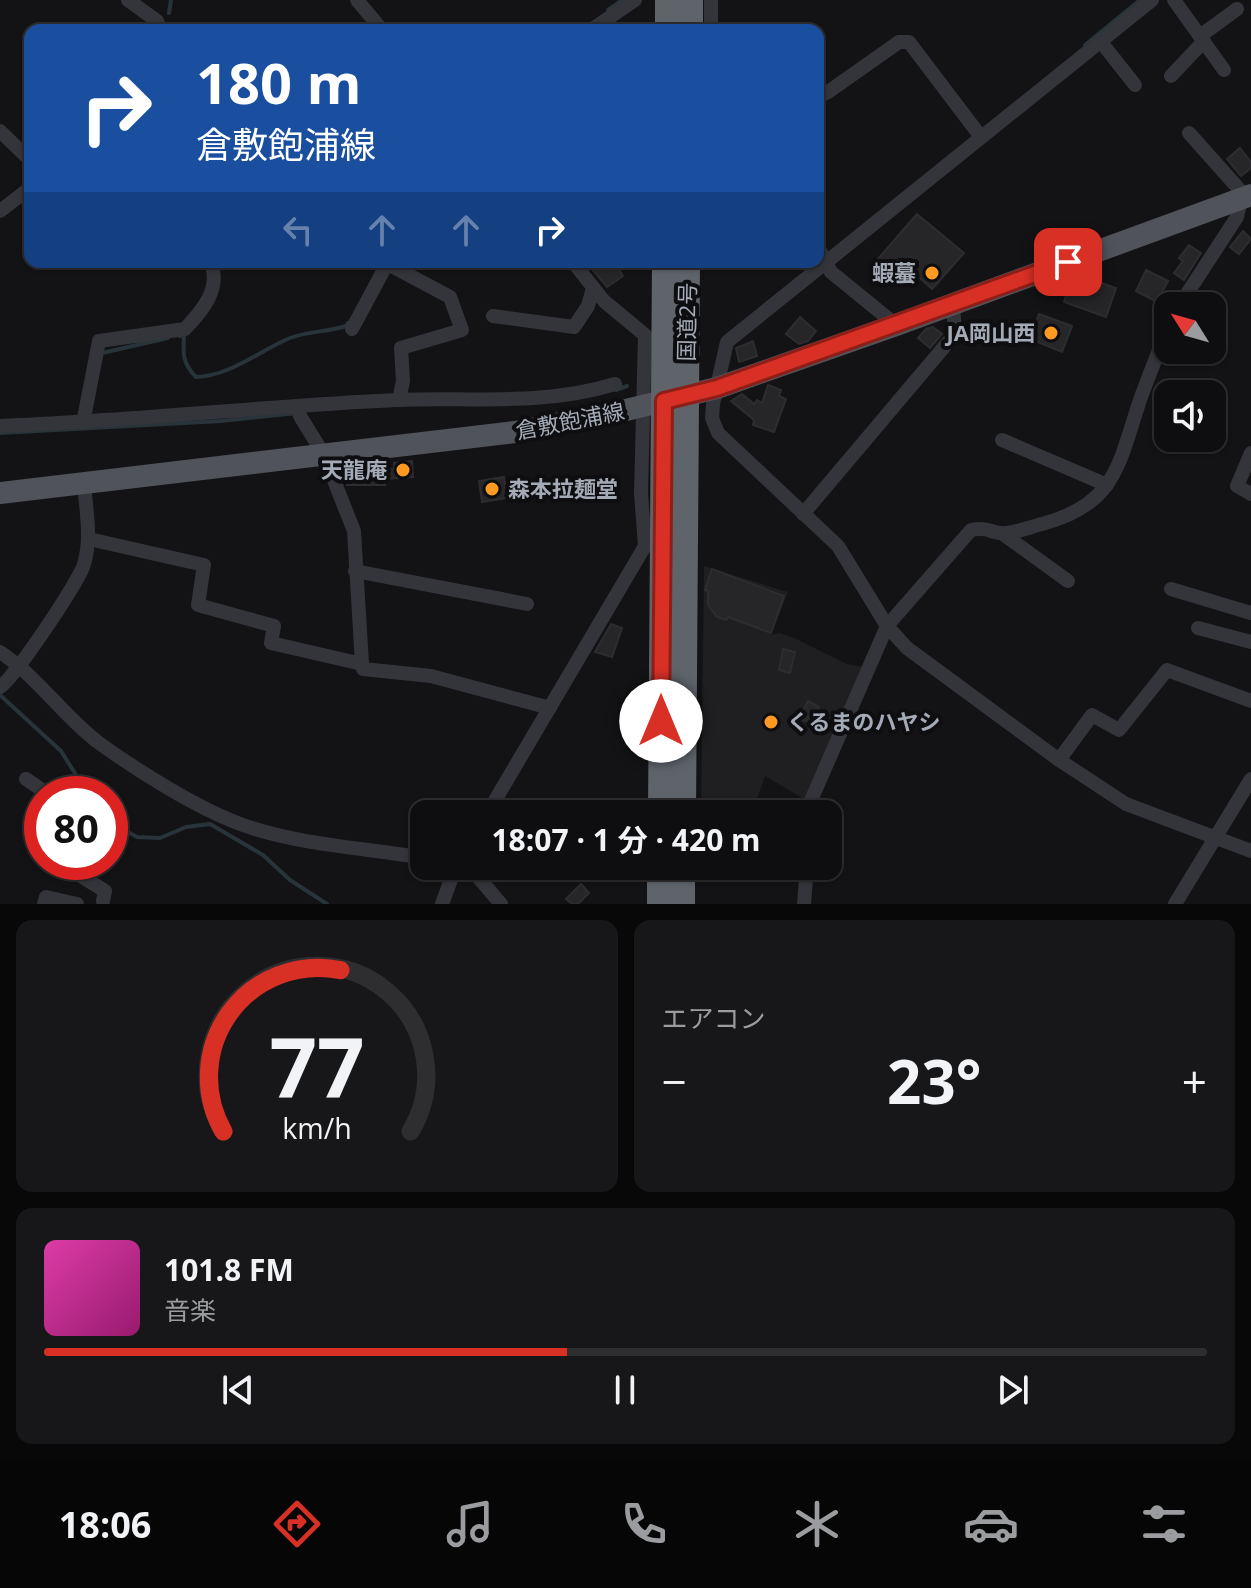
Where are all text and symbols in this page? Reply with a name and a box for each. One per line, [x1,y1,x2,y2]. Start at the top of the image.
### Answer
text: 180 m [196,44,362,120]
icon: right [64,56,168,160]
text: 倉敷飽浦線 [196,120,376,169]
icon: left [276,208,320,252]
icon: ahead [360,208,404,252]
icon: ahead [444,208,488,252]
icon: right [528,208,572,252]
pin [1034,228,1102,296]
icon: arrive [1046,240,1090,284]
place label: 蝦蟇 [872,257,916,287]
marker: 蝦蟇 [923,264,941,282]
street label: 国道2号 [670,282,702,362]
north arrow [1154,292,1226,364]
map controls [1154,292,1226,452]
place label: JA岡山西 [945,317,1035,347]
marker: JA岡山西 [1042,324,1060,342]
button: sound [1154,380,1226,452]
street label: 倉敷飽浦線 [513,395,627,445]
place label: 天龍庵 [321,454,387,484]
marker: 天龍庵 [394,461,412,479]
place label: 森本拉麺堂 [508,473,618,503]
marker: 森本拉麺堂 [483,480,501,498]
position arrow [619,679,703,763]
place label: くるまのハヤシ [787,706,941,736]
marker: くるまのハヤシ [762,713,780,731]
speed limit sign: 80 [24,776,128,880]
text: 18:07 · 1 分 · 420 m [491,819,761,860]
text: エアコン [662,1000,766,1036]
text: 77 [269,1009,364,1122]
text: 23° [887,1040,981,1122]
text: − [662,1051,687,1111]
text: + [1182,1051,1207,1111]
text: km/h [282,1108,351,1147]
text: 101.8 FM [164,1249,294,1290]
text: 音楽 [164,1292,216,1328]
icon: previous [216,1368,260,1412]
icon: pause [603,1368,647,1412]
icon: next [991,1368,1035,1412]
icon: directions [269,1496,325,1552]
icon: music [442,1496,498,1552]
icon: phone [616,1496,672,1552]
icon: climate [789,1496,845,1552]
icon: car [963,1496,1019,1552]
icon: filters [1136,1496,1192,1552]
text: 18:06 [59,1500,151,1549]

